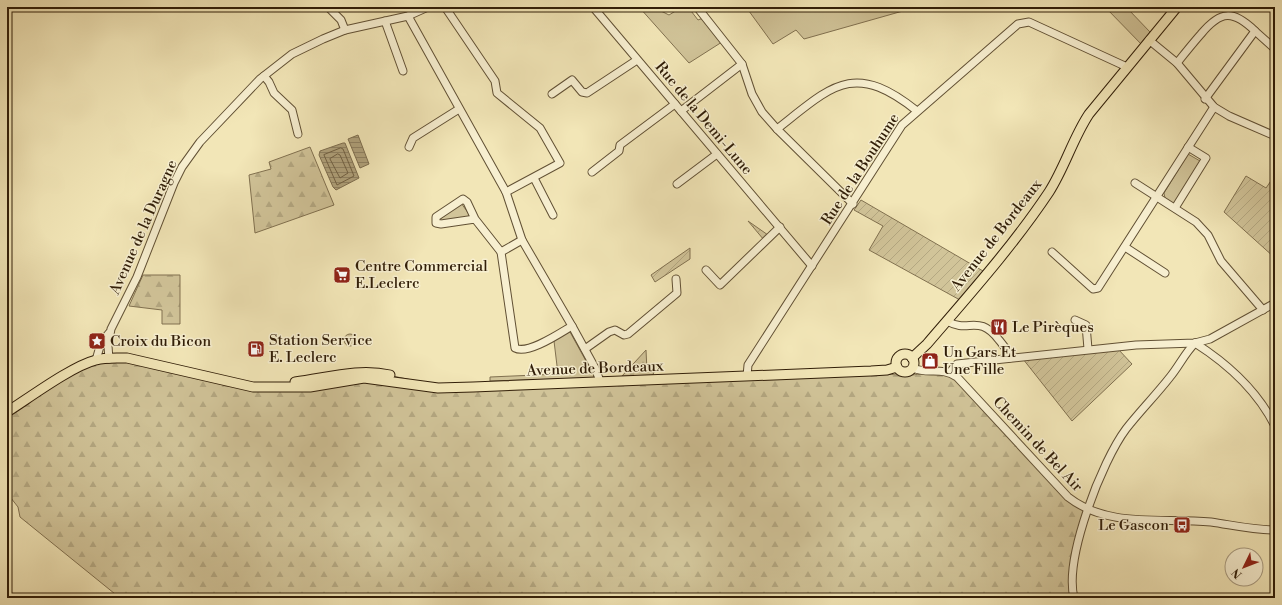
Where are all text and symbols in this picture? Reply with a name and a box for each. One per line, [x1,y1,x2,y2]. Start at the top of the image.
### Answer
street label: Rue de la Demi-Lune [651,58,757,179]
street label: Rue de la Bouhume [817,110,904,229]
street label: Avenue de la Duragne [105,157,182,298]
street label: Avenue de Bordeaux [946,175,1046,296]
place label: Centre Commercial E.Leclerc [355,257,488,293]
supermarket icon: Centre Commercial E.Leclerc [332,265,352,285]
restaurant icon: Le Pirèques [989,317,1009,337]
place label: Le Pirèques [1012,318,1094,337]
place icon: Croix du Bicon [87,331,107,351]
place label: Station Service E. Leclerc [269,331,372,367]
place label: Croix du Bicon [110,332,211,351]
fuel station icon: Station Service E. Leclerc [246,339,266,359]
place label: Un Gars Et Une Fille [943,343,1017,379]
shop icon: Un Gars Et Une Fille [920,351,940,371]
street label: Avenue de Bordeaux [525,357,664,380]
street label: Chemin de Bel Air [989,393,1087,496]
bus stop icon: Le Gascon [1172,515,1192,535]
place label: Le Gascon [1098,516,1169,535]
north arrow [1224,547,1264,587]
text: N [1229,565,1246,581]

